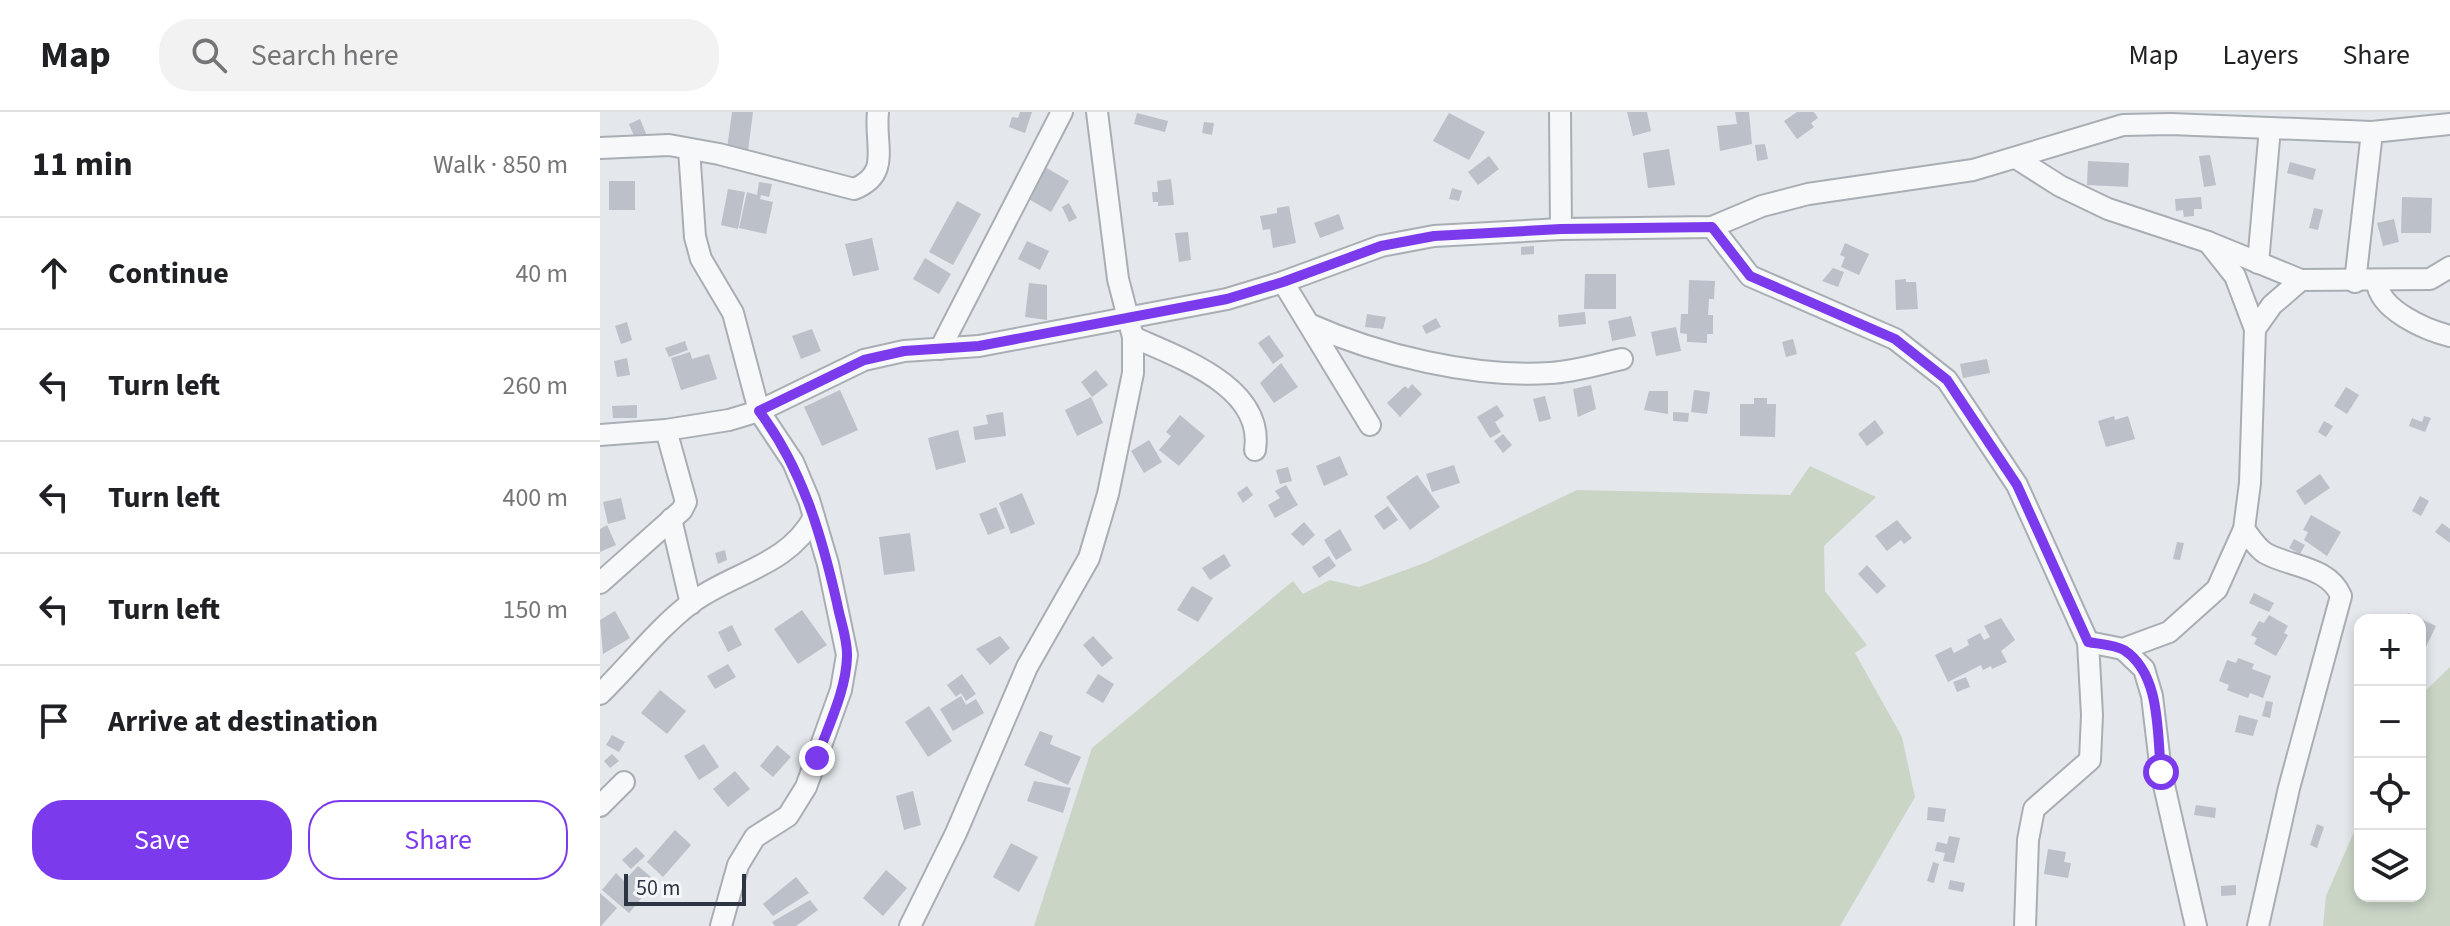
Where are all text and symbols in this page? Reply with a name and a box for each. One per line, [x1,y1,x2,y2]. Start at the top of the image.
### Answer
search box [159,19,719,91]
text: Map [40,28,111,82]
icon: search [187,33,231,77]
text: Search here [251,34,399,77]
text: Map [2128,35,2178,75]
text: Layers [2222,35,2298,75]
text: Share [2342,35,2410,75]
text: 11 min [32,140,133,189]
text: Walk · 850 m [433,146,568,183]
icon: ahead [32,251,76,295]
text: Continue [108,252,229,295]
text: 40 m [515,255,568,292]
icon: left [32,363,76,407]
text: Turn left [108,364,220,407]
text: 260 m [502,367,568,404]
icon: left [32,475,76,519]
text: Turn left [108,476,220,519]
text: 400 m [502,479,568,516]
icon: left [32,587,76,631]
text: Turn left [108,588,220,631]
text: 150 m [502,591,568,628]
map controls [2354,614,2426,902]
button: + [2354,614,2426,686]
button: − [2354,686,2426,758]
icon: arrive [32,699,76,743]
text: Arrive at destination [108,700,378,743]
route end [799,740,835,776]
route start [2143,754,2179,790]
button: locate [2354,758,2426,830]
button: Save [32,800,292,880]
button: Share [308,800,568,880]
button: layers [2354,830,2426,902]
scale bar [624,870,746,906]
text: 50 m [636,872,681,904]

